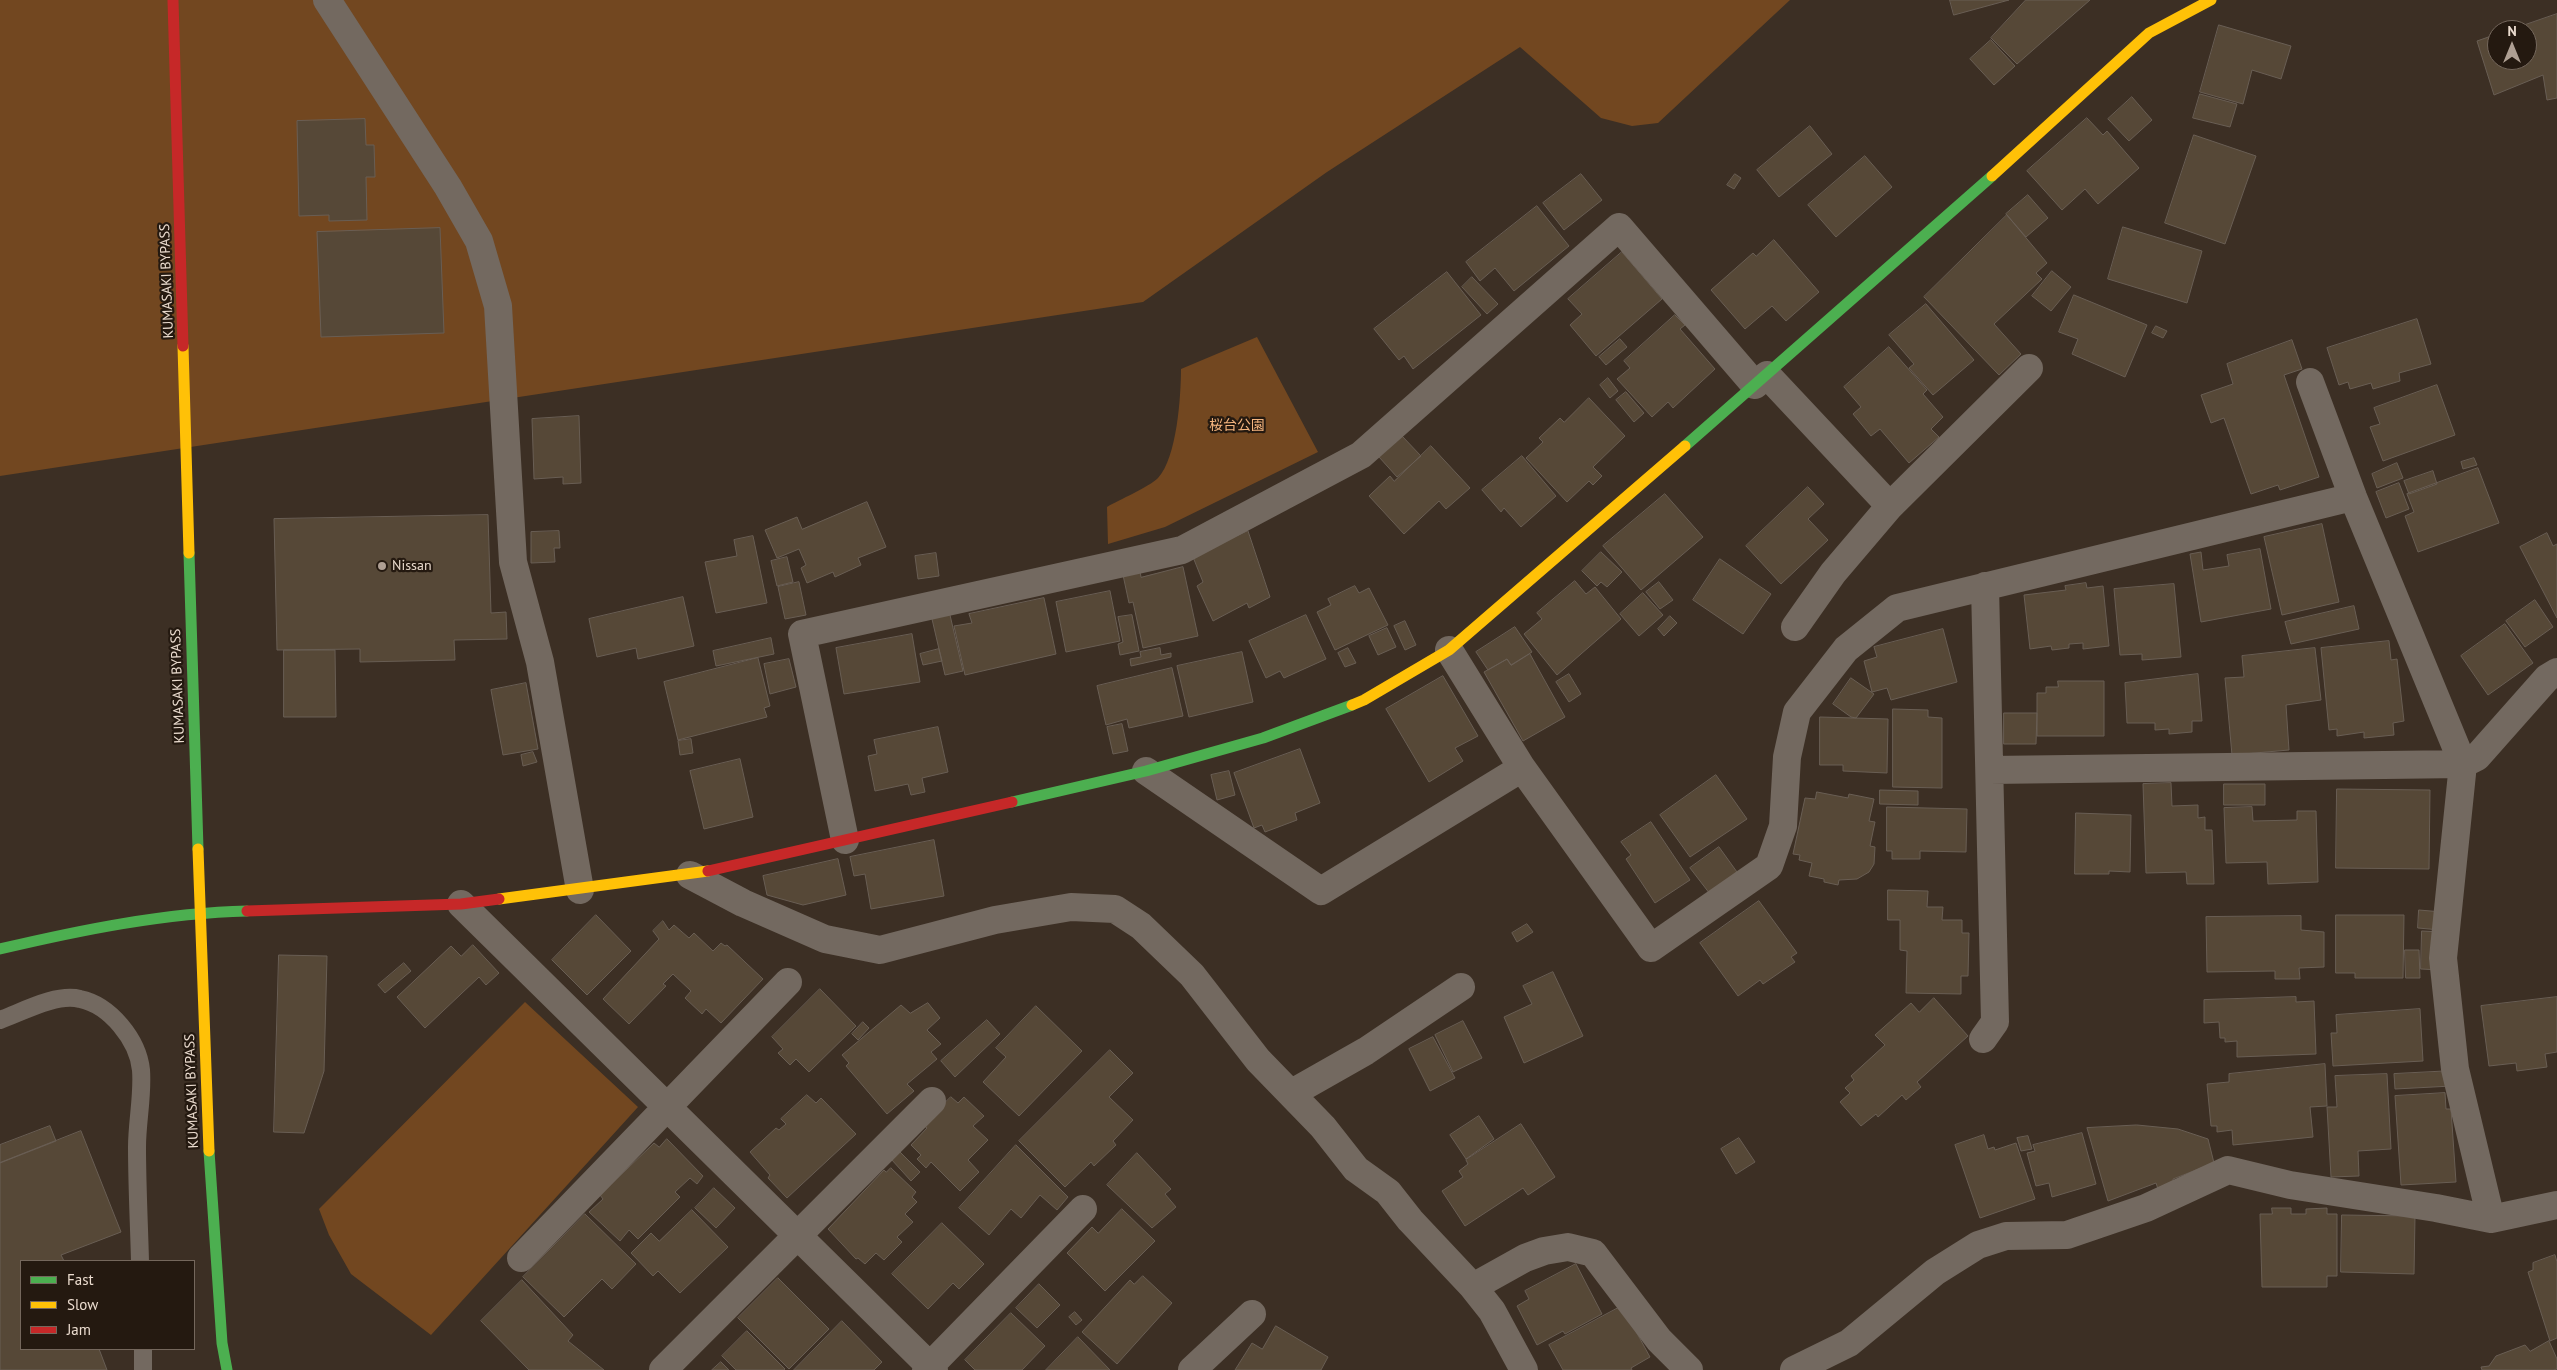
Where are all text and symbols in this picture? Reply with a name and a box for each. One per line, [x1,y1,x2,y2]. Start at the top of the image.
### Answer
north arrow [2487,20,2537,70]
text: N [2507,22,2517,40]
street label: KUMASAKI BYPASS [157,223,177,339]
park label: 桜台公園 [1209,418,1265,434]
place label: Nissan [392,558,432,574]
marker: Nissan [376,560,388,572]
street label: KUMASAKI BYPASS [168,628,188,744]
street label: KUMASAKI BYPASS [182,1033,202,1149]
legend [20,1260,195,1350]
text: Fast [67,1270,94,1289]
text: Slow [67,1295,98,1314]
text: Jam [67,1320,91,1339]

